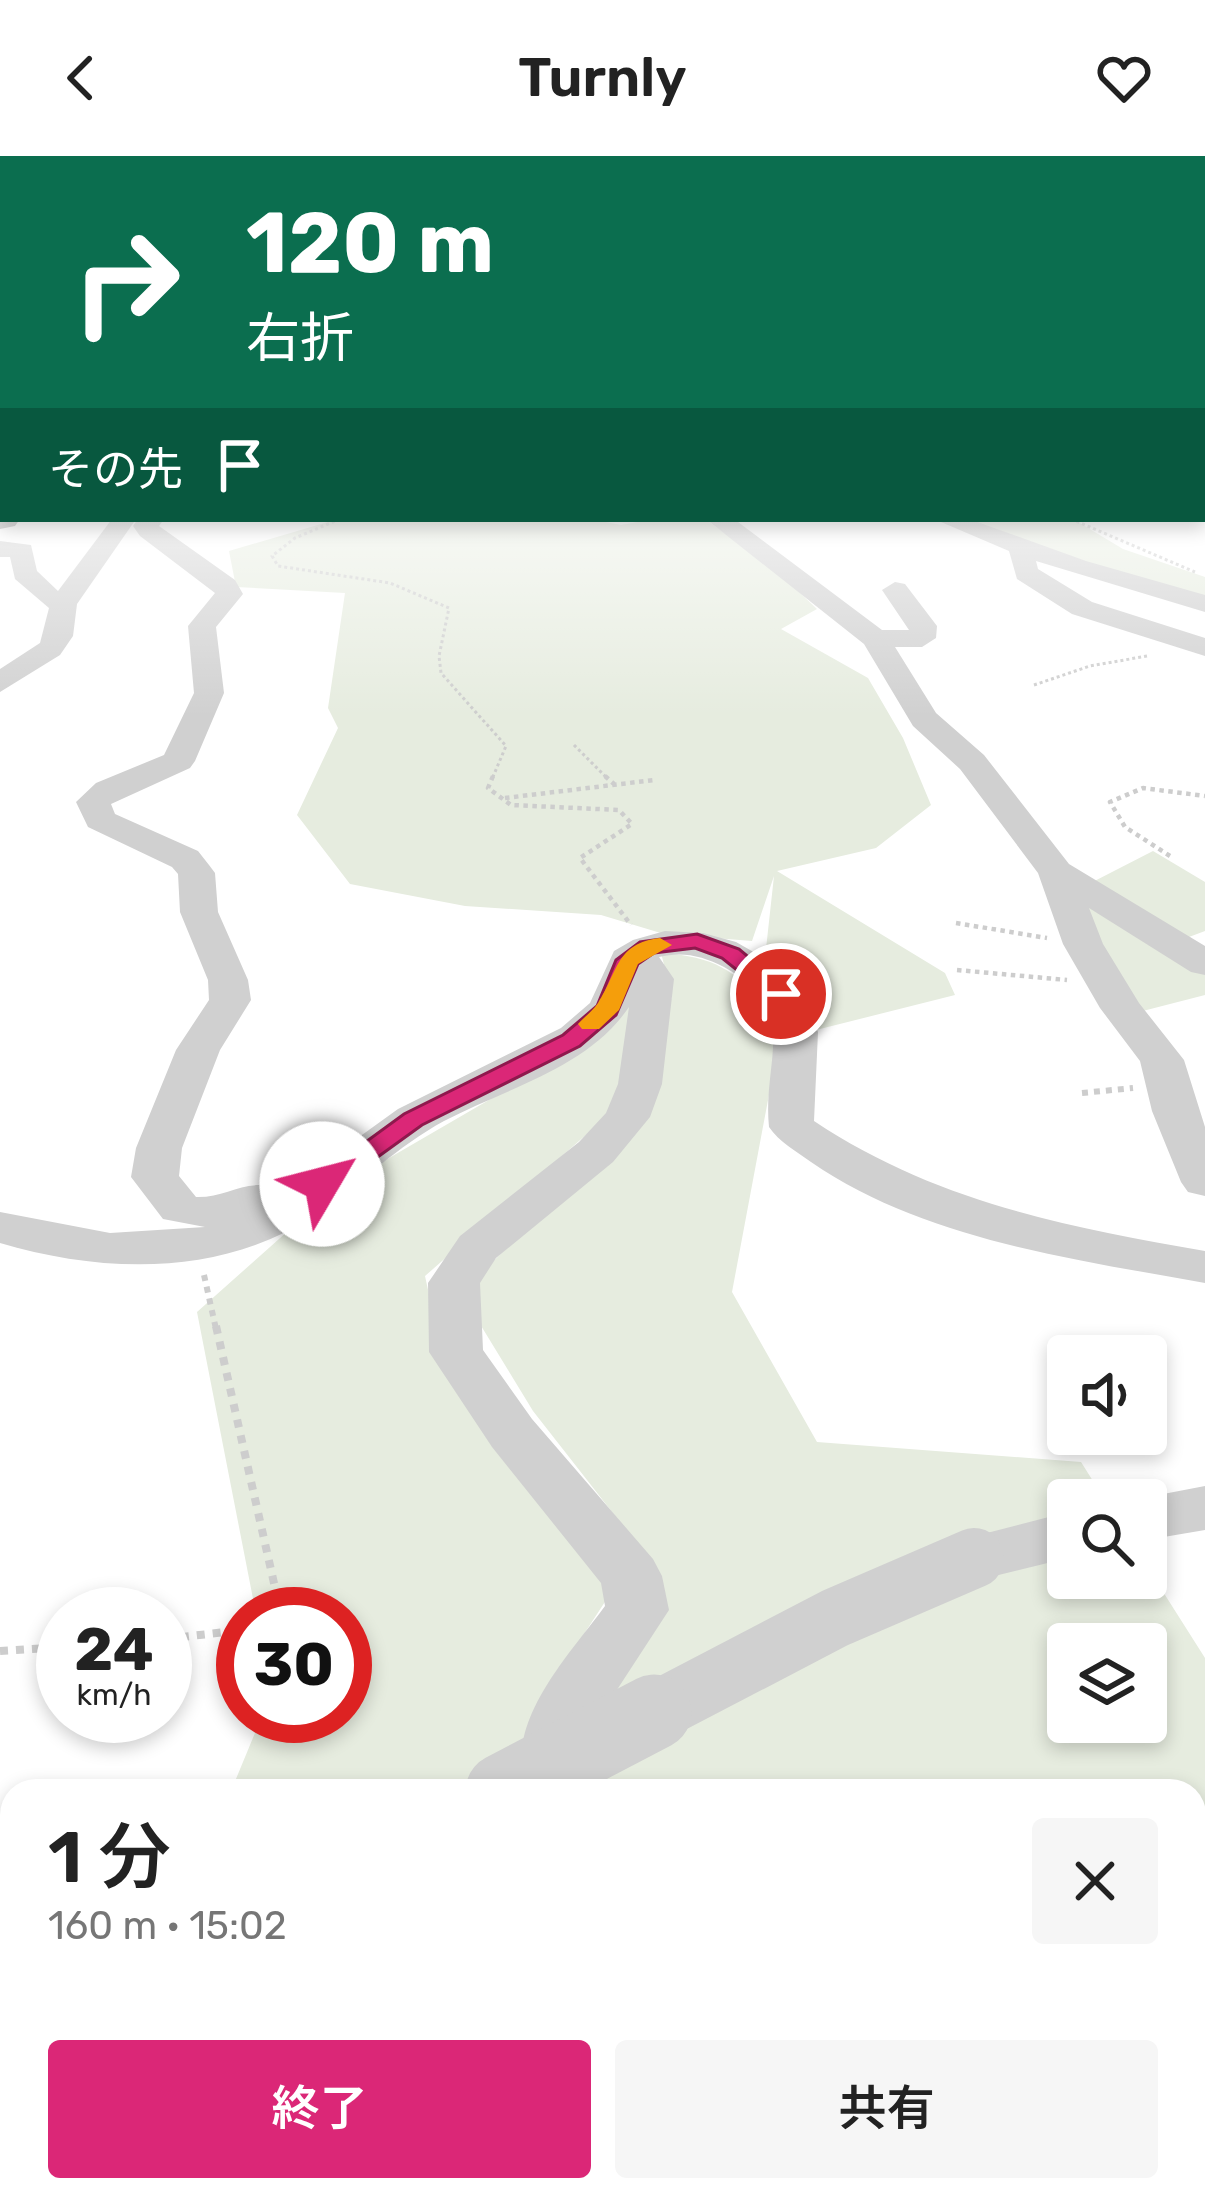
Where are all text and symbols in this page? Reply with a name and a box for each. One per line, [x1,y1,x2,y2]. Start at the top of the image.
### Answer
icon: back [48,45,114,111]
icon: heart [1091,45,1157,111]
text: Turnly [518,46,687,110]
text: 120 m [246,193,494,293]
icon: right [48,204,204,360]
text: 右折 [246,307,354,371]
icon: arrive [207,432,273,498]
text: その先 [48,443,183,496]
pin [730,943,832,1045]
icon: arrive [748,961,814,1027]
position arrow [259,1121,385,1247]
map controls [1047,1335,1167,1743]
button: sound [1047,1335,1167,1455]
button: search [1047,1479,1167,1599]
speed limit sign: 30 [216,1587,372,1743]
text: 24 [74,1614,154,1685]
button: layers [1047,1623,1167,1743]
text: km/h [77,1677,151,1713]
text: 1 分 [48,1815,170,1900]
button: close [1032,1818,1158,1944]
text: 160 m · 15:02 [48,1903,287,1949]
button: 終了 [48,2040,591,2178]
button: 共有 [615,2040,1158,2178]

